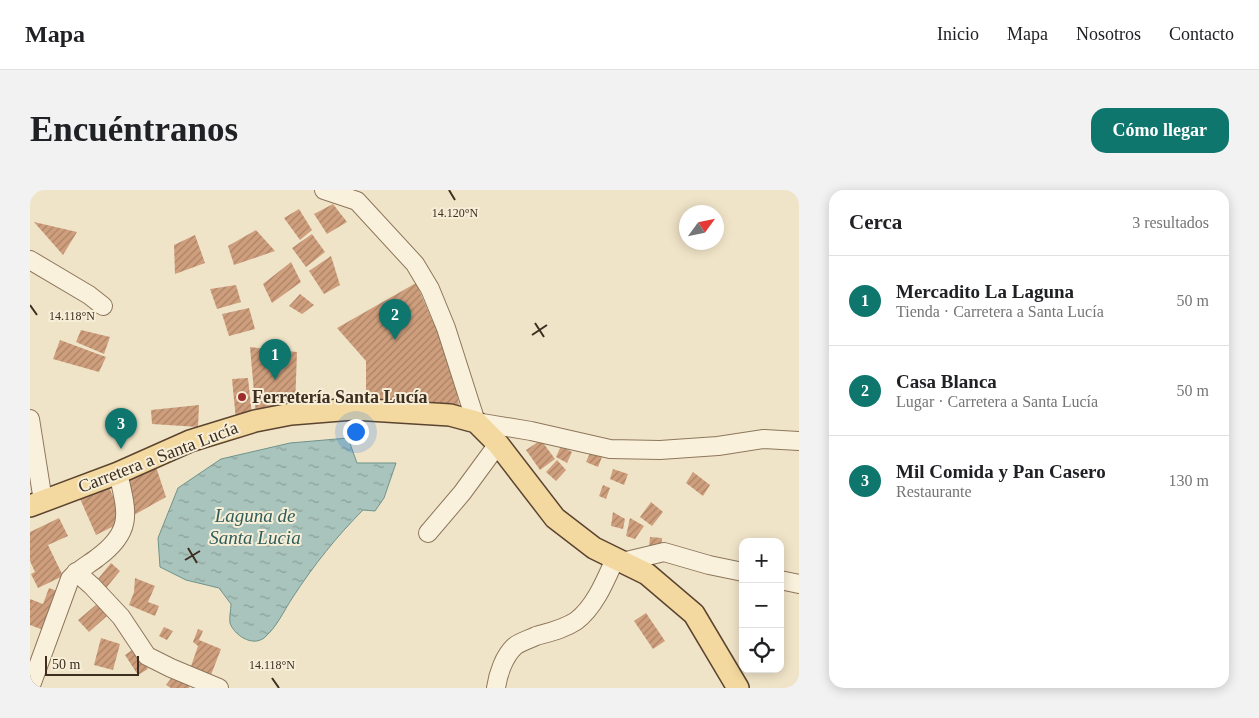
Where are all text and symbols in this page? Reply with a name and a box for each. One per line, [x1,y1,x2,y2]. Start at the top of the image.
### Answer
text: Mapa [25,21,85,47]
text: Inicio [937,24,979,44]
text: Mapa [1007,24,1048,44]
text: Nosotros [1076,24,1141,44]
text: Contacto [1169,24,1234,44]
button: Cómo llegar [1091,108,1229,153]
text: Encuéntranos [30,110,238,149]
north arrow [679,205,724,250]
text: 14.120°N [432,206,479,220]
text: Cerca [849,210,902,234]
text: 3 resultados [1132,214,1209,231]
text: Mercadito La Laguna [896,281,1074,302]
text: 1 [861,292,869,309]
text: 50 m [1177,292,1209,309]
pin: 2 [379,299,411,340]
text: Tienda · Carretera a Santa Lucía [896,303,1104,320]
text: 14.118°N [49,309,95,323]
pin: 1 [259,339,291,380]
text: Casa Blanca [896,371,997,392]
text: 2 [861,382,869,399]
text: 50 m [1177,382,1209,399]
place label: Ferretería Santa Lucía [252,387,428,407]
marker: Ferretería Santa Lucía [236,391,248,403]
text: Lugar · Carretera a Santa Lucía [896,393,1098,410]
pin: 3 [105,408,137,449]
street label: Carretera a Santa Lucía [75,417,241,497]
your location [343,419,369,445]
text: Mil Comida y Pan Casero [896,461,1106,482]
text: 3 [861,472,869,489]
text: 130 m [1169,472,1209,489]
text: Restaurante [896,483,972,500]
water label: Laguna de Santa Lucia [209,505,301,548]
map controls [739,538,784,673]
button: + [739,538,784,583]
button: − [739,583,784,628]
button: locate [739,628,784,673]
scale bar [45,653,139,676]
text: 50 m [52,657,80,672]
text: 14.118°N [249,658,295,672]

